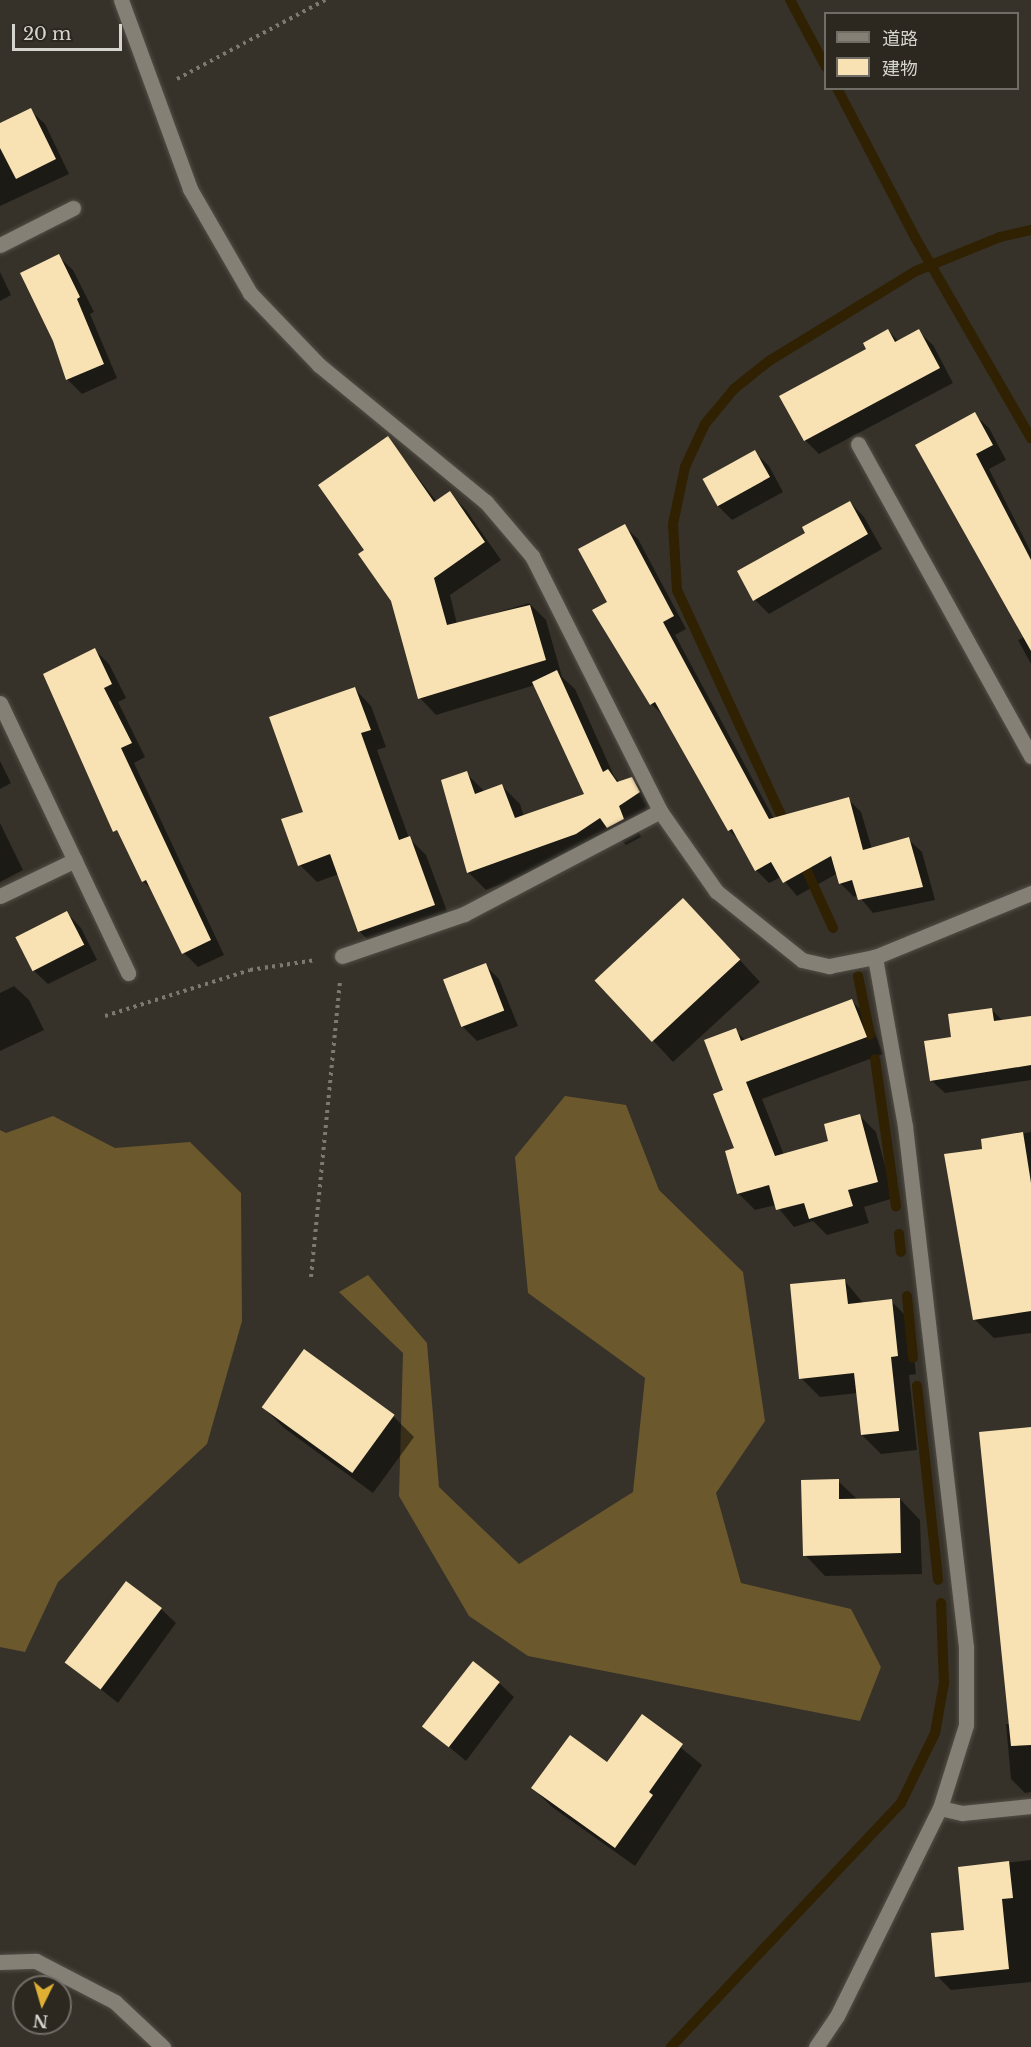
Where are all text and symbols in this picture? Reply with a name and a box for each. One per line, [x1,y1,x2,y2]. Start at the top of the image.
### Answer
scale bar [15,12,124,50]
legend [824,12,1019,90]
text: 20 m [23,23,71,45]
text: 道路 [882,28,918,50]
text: 建物 [882,58,918,80]
north arrow [12,1975,72,2035]
text: N [32,2010,49,2032]

